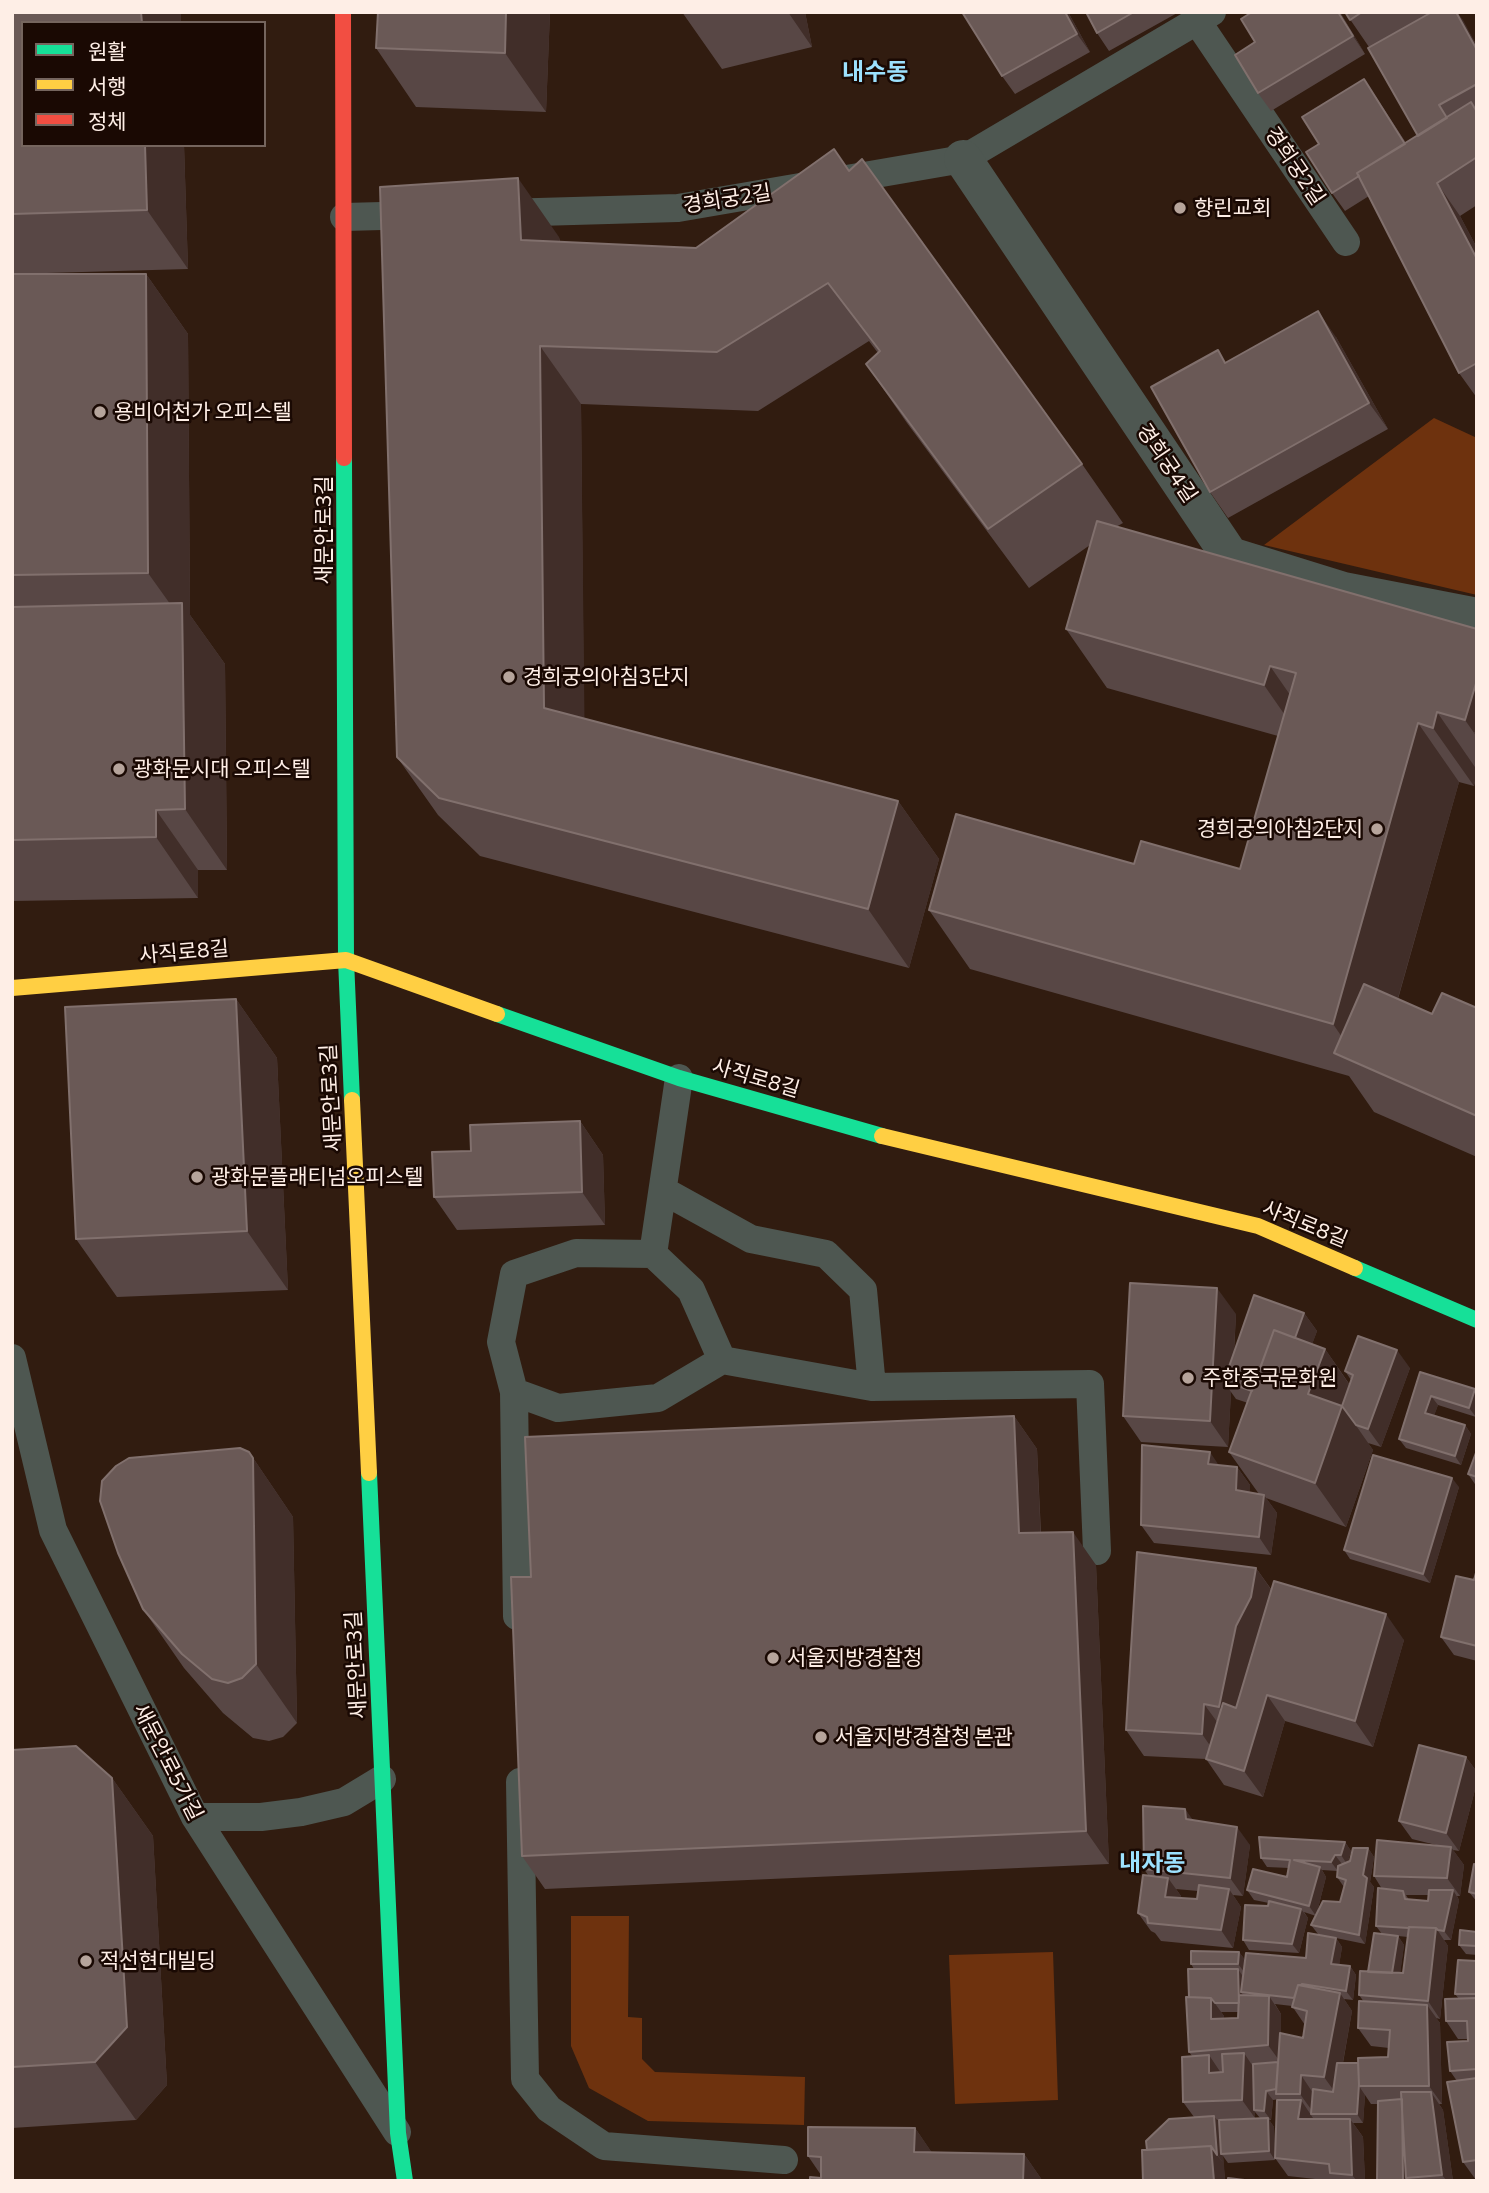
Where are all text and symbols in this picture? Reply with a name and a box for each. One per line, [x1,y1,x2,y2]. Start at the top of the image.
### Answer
legend [21,21,266,147]
text: 원활 [88,38,127,63]
district label: 내수동 [842,58,908,86]
text: 서행 [88,73,127,98]
text: 정체 [88,108,127,133]
street label: 경희궁2길 [1260,122,1330,210]
street label: 경희궁2길 [681,180,773,218]
place label: 향린교회 [1194,195,1271,221]
marker: 향린교회 [1172,200,1188,216]
place label: 용비어천가 오피스텔 [114,399,292,425]
marker: 용비어천가 오피스텔 [92,404,108,420]
street label: 경희궁4길 [1131,419,1203,507]
street label: 새문안로3길 [311,476,337,584]
place label: 경희궁의아침3단지 [523,664,690,690]
marker: 경희궁의아침3단지 [501,669,517,685]
place label: 광화문시대 오피스텔 [133,756,311,782]
marker: 광화문시대 오피스텔 [111,761,127,777]
place label: 경희궁의아침2단지 [1197,816,1363,842]
marker: 경희궁의아침2단지 [1369,821,1385,837]
street label: 사직로8길 [138,936,230,968]
street label: 새문안로3길 [316,1043,346,1153]
street label: 사직로8길 [709,1053,803,1103]
place label: 광화문플래티넘오피스텔 [211,1164,424,1190]
marker: 광화문플래티넘오피스텔 [189,1169,205,1185]
street label: 사직로8길 [1259,1195,1351,1253]
place label: 주한중국문화원 [1202,1365,1337,1391]
marker: 주한중국문화원 [1180,1370,1196,1386]
street label: 새문안로3길 [341,1610,371,1720]
place label: 서울지방경찰청 [787,1645,922,1671]
marker: 서울지방경찰청 [765,1650,781,1666]
street label: 새문안로5가길 [128,1699,208,1825]
place label: 서울지방경찰청 본관 [835,1724,1013,1750]
marker: 서울지방경찰청 본관 [813,1729,829,1745]
district label: 내자동 [1119,1849,1185,1877]
place label: 적선현대빌딩 [100,1948,216,1974]
marker: 적선현대빌딩 [78,1953,94,1969]

